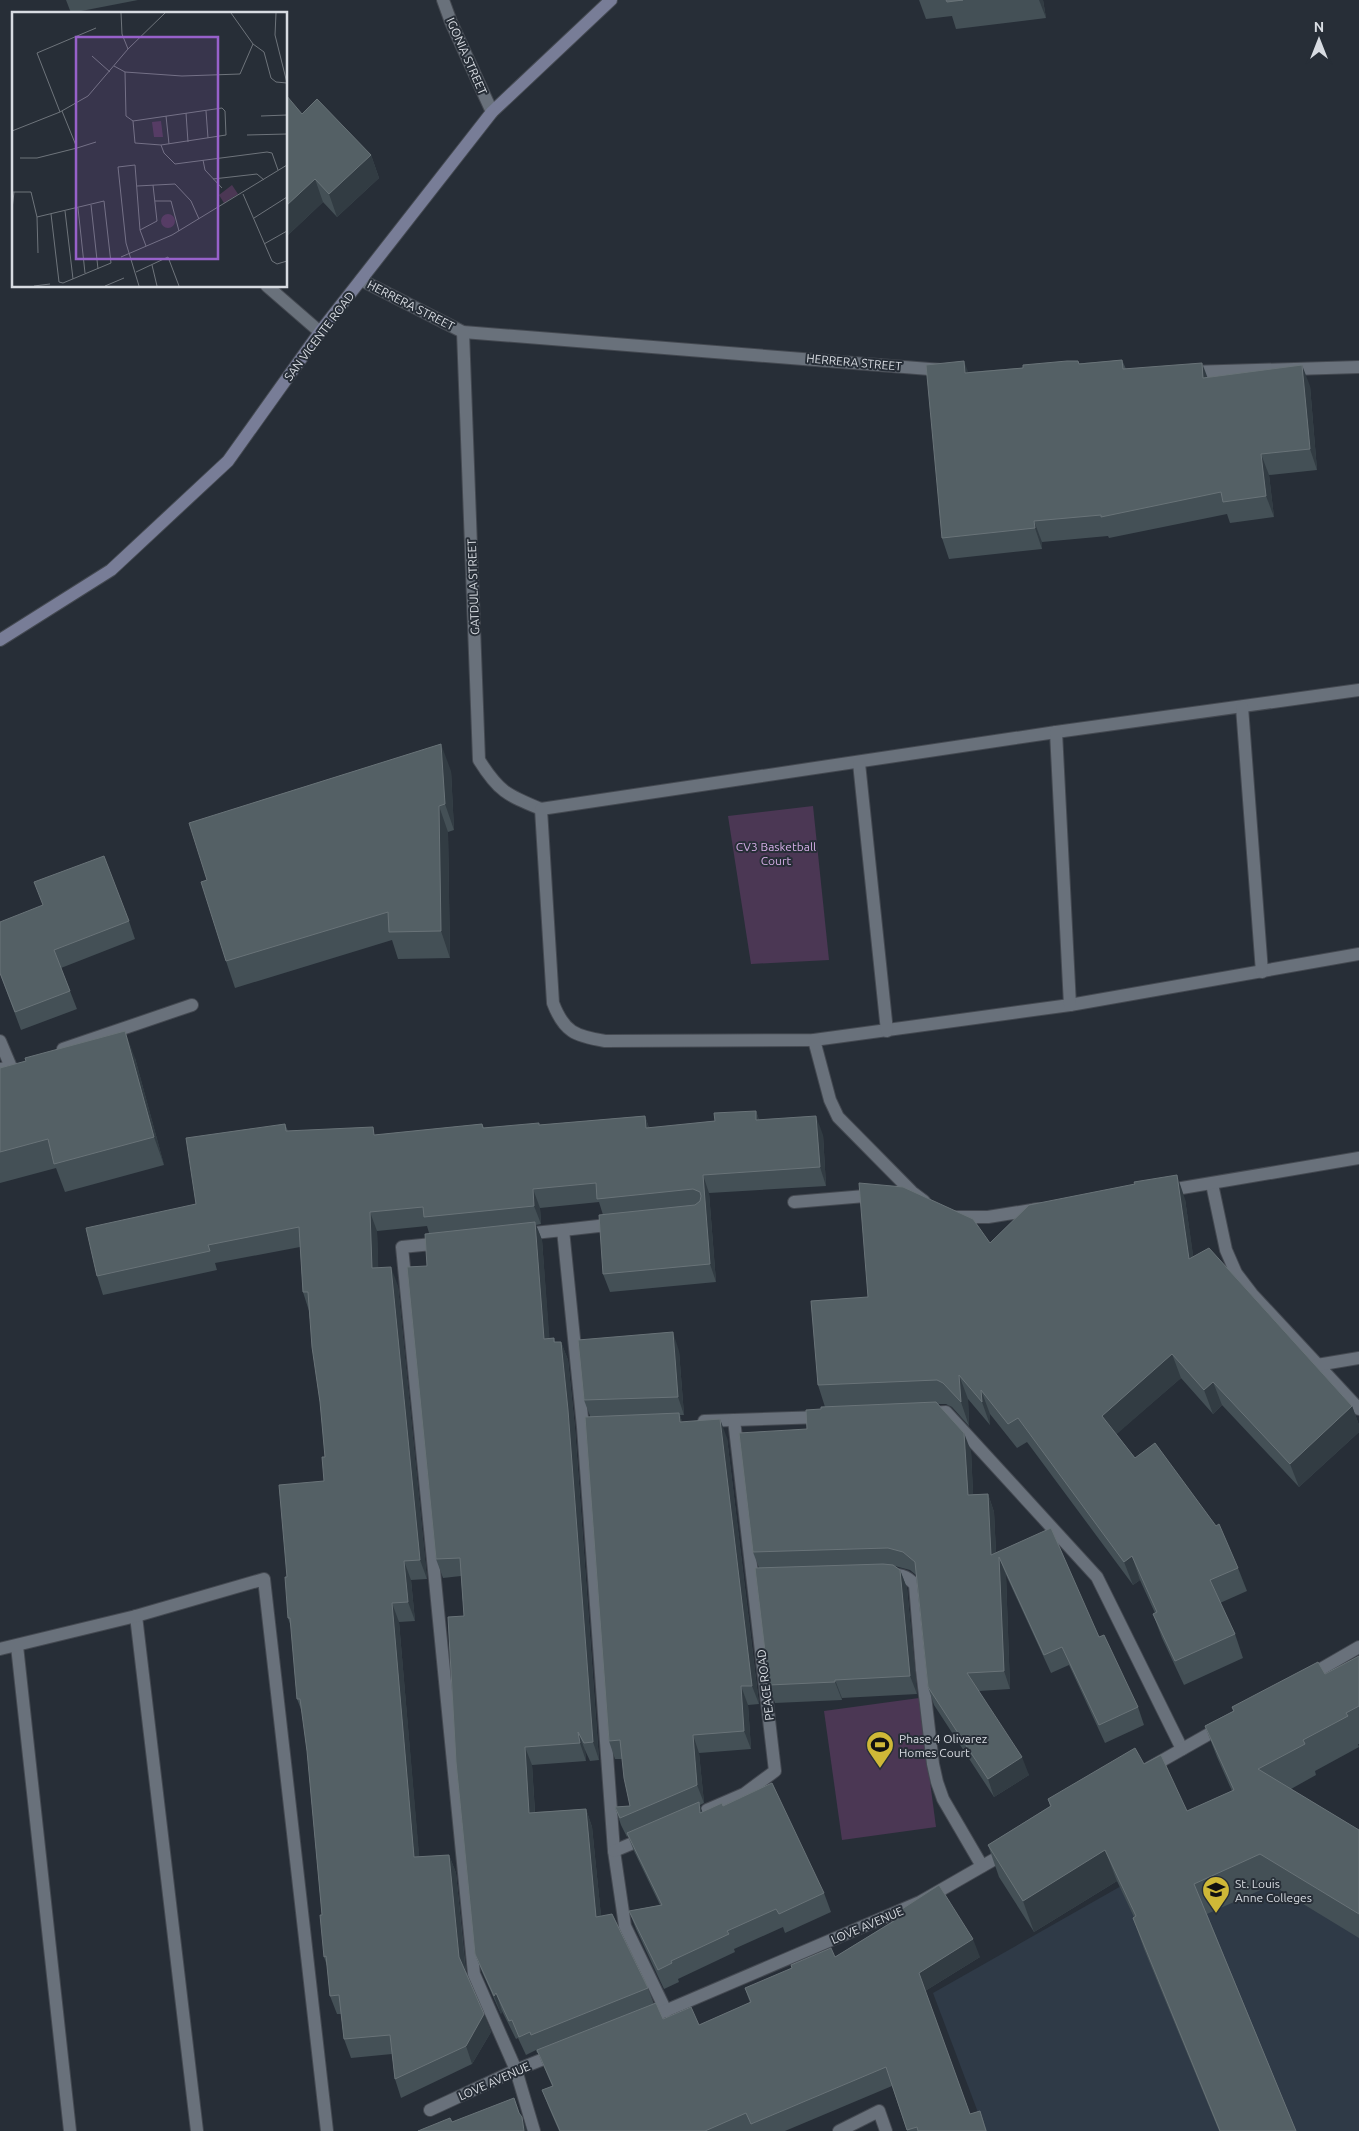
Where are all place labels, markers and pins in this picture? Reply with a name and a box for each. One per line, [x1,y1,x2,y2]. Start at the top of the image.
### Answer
sports icon: Phase 4 Olivarez Homes Court [865,1730,895,1769]
place label: Phase 4 Olivarez Homes Court [899,1732,988,1759]
school or university icon: St. Louis Anne Colleges [1201,1875,1231,1914]
place label: St. Louis Anne Colleges [1235,1877,1312,1904]

